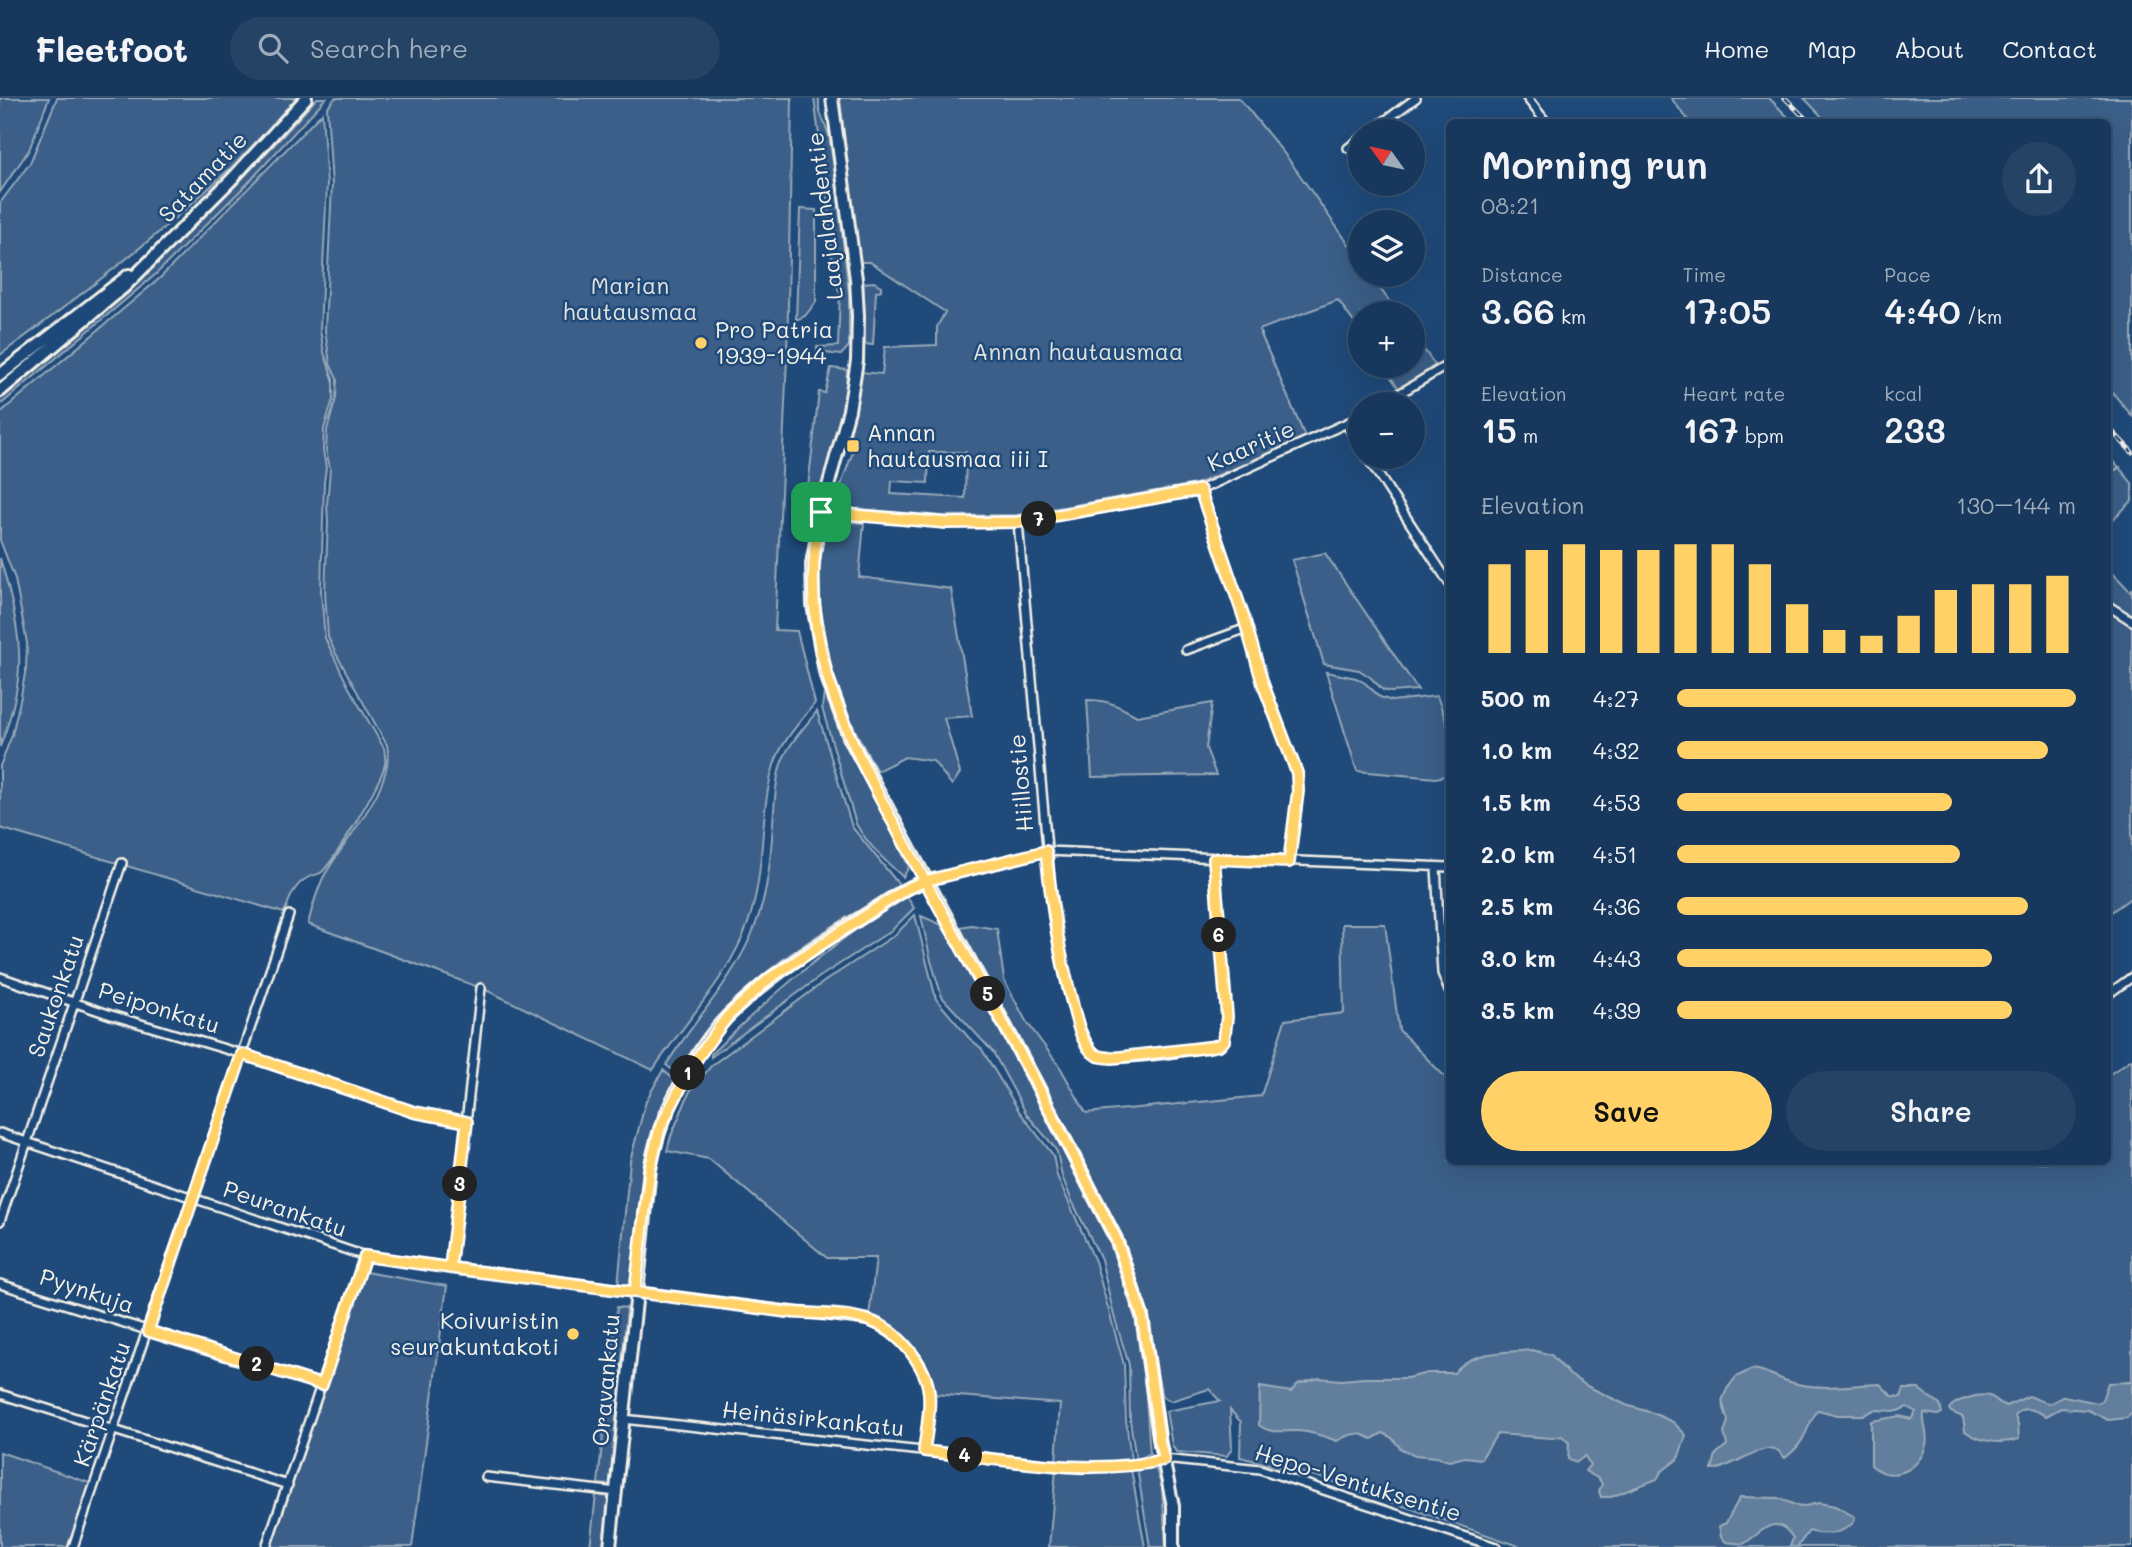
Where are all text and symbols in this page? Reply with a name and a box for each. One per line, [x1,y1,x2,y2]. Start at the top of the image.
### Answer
search box [230,17,720,80]
text: Fleetfoot [35,27,188,70]
icon: search [254,29,292,67]
text: Search here [310,31,468,65]
text: Home [1704,33,1769,64]
text: Map [1807,33,1856,64]
text: About [1894,33,1964,64]
text: Contact [2002,33,2097,64]
north arrow [1348,119,1424,196]
map controls [1348,119,1425,469]
street label: Satamatie [151,124,253,228]
street label: Laajalahdentie [799,131,849,302]
text: Morning run [1481,139,1708,189]
button: share [2002,142,2076,216]
text: 08:21 [1481,190,1539,220]
button: layers [1348,210,1425,287]
text: Distance [1481,262,1563,287]
text: Time [1683,262,1726,287]
text: Pace [1884,262,1931,287]
park label: Marian hautausmaa [562,270,698,326]
text: 3.66 [1481,287,1555,333]
text: 17:05 [1683,287,1771,333]
text: 4:40 [1884,287,1961,333]
button: + [1348,301,1425,378]
text: km [1555,304,1586,329]
text: /km [1961,304,2002,329]
place label: Pro Patria 1939-1944 [715,314,833,370]
marker: Pro Patria 1939-1944 [693,335,709,351]
park label: Annan hautausmaa [973,336,1183,366]
text: Elevation [1481,381,1566,406]
text: Heart rate [1683,381,1785,406]
text: kcal [1884,381,1922,406]
button: − [1348,392,1425,469]
text: 15 [1481,406,1517,452]
text: 167 [1683,406,1739,452]
text: 233 [1884,406,1946,452]
street label: Kaaritie [1202,413,1299,478]
place label: Annan hautausmaa iii I [867,417,1048,473]
text: m [1517,423,1538,448]
text: bpm [1739,423,1784,448]
marker: Annan hautausmaa iii I [845,438,861,454]
pin [791,482,851,542]
text: Elevation [1481,490,1584,520]
text: 130–144 m [1956,490,2076,520]
icon: arrive [802,493,840,531]
pin: 7 [1021,502,1056,536]
text: 7 [1033,506,1044,531]
text: 500 m [1481,683,1551,713]
text: 4:27 [1593,683,1639,713]
street label: Hiillostie [1001,733,1039,833]
text: 1.0 km [1481,735,1552,765]
text: 4:32 [1593,735,1640,765]
text: 1.5 km [1481,787,1551,817]
text: 4:53 [1593,787,1641,817]
text: 2.0 km [1481,839,1555,869]
text: 4:51 [1593,839,1637,869]
text: 2.5 km [1481,891,1553,921]
text: 4:36 [1593,891,1641,921]
pin: 6 [1202,918,1236,952]
text: 6 [1213,922,1224,947]
street label: Saukonkatu [20,930,90,1061]
text: 3.0 km [1481,943,1556,973]
text: 4:43 [1593,943,1641,973]
street label: Peiponkatu [95,974,224,1040]
pin: 5 [970,976,1006,1012]
text: 5 [982,981,993,1006]
text: 3.5 km [1481,995,1554,1025]
text: 4:39 [1593,995,1641,1025]
pin: 1 [670,1056,706,1090]
text: 1 [683,1060,692,1085]
button: Save [1481,1071,1772,1151]
button: Share [1786,1071,2076,1151]
pin: 3 [442,1166,477,1202]
text: 3 [454,1171,465,1196]
street label: Peurankatu [220,1173,351,1243]
street label: Pyynkuja [36,1261,138,1319]
place label: Koivuristin seurakuntakoti [390,1305,559,1361]
street label: Oravankatu [584,1313,626,1447]
marker: Koivuristin seurakuntakoti [565,1326,581,1342]
street label: Kärpänkatu [66,1337,136,1470]
pin: 2 [240,1346,274,1382]
text: 2 [251,1351,262,1376]
street label: Heinäsirkankatu [721,1394,906,1442]
street label: Hepo-Ventuksentie [1251,1436,1465,1528]
pin: 4 [948,1438,982,1472]
text: 4 [958,1442,971,1467]

